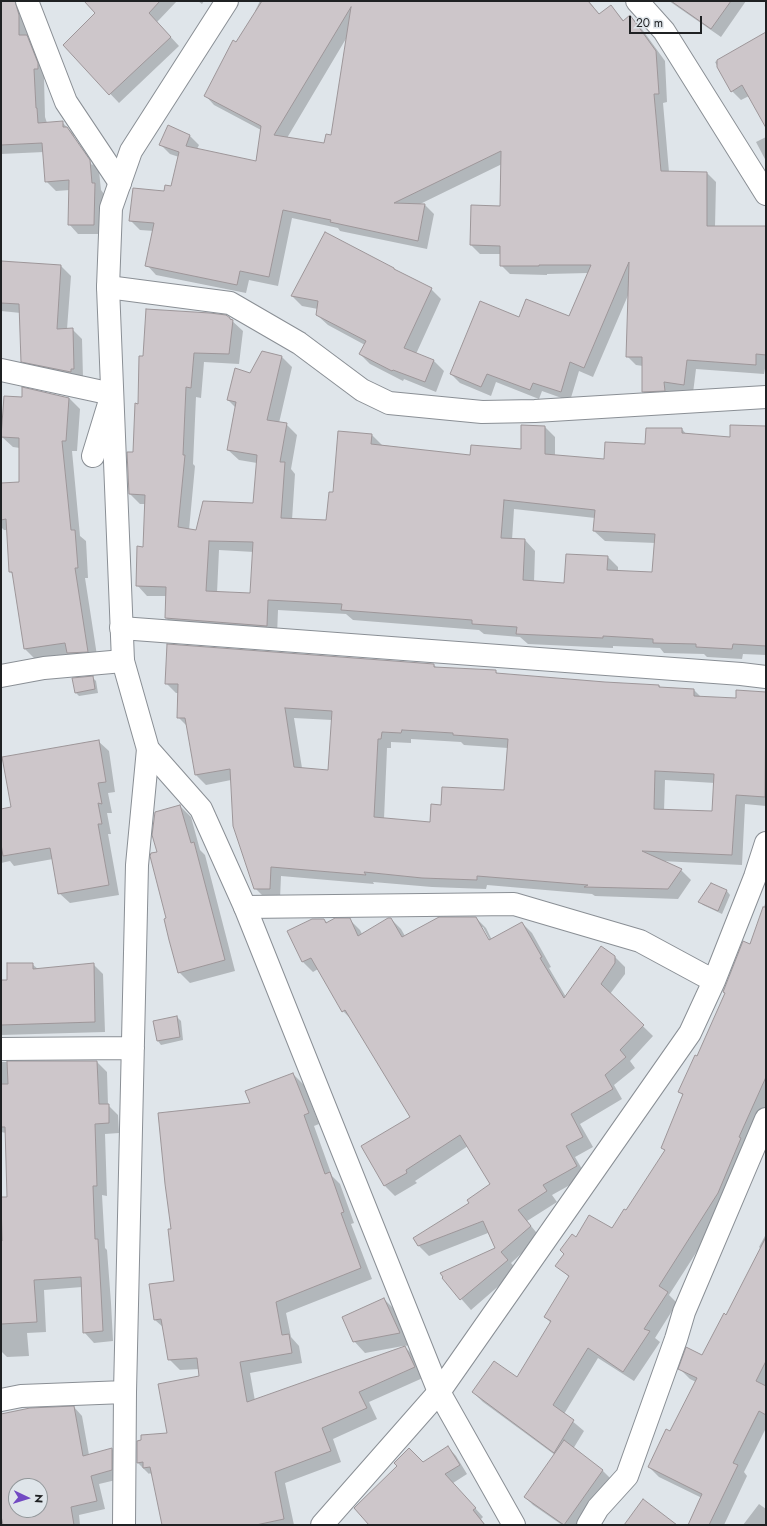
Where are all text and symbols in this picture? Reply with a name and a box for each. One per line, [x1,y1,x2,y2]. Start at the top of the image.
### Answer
scale bar [631,8,704,34]
text: 20 m [636,14,663,32]
north arrow [8,1478,48,1518]
text: N [31,1494,47,1504]

